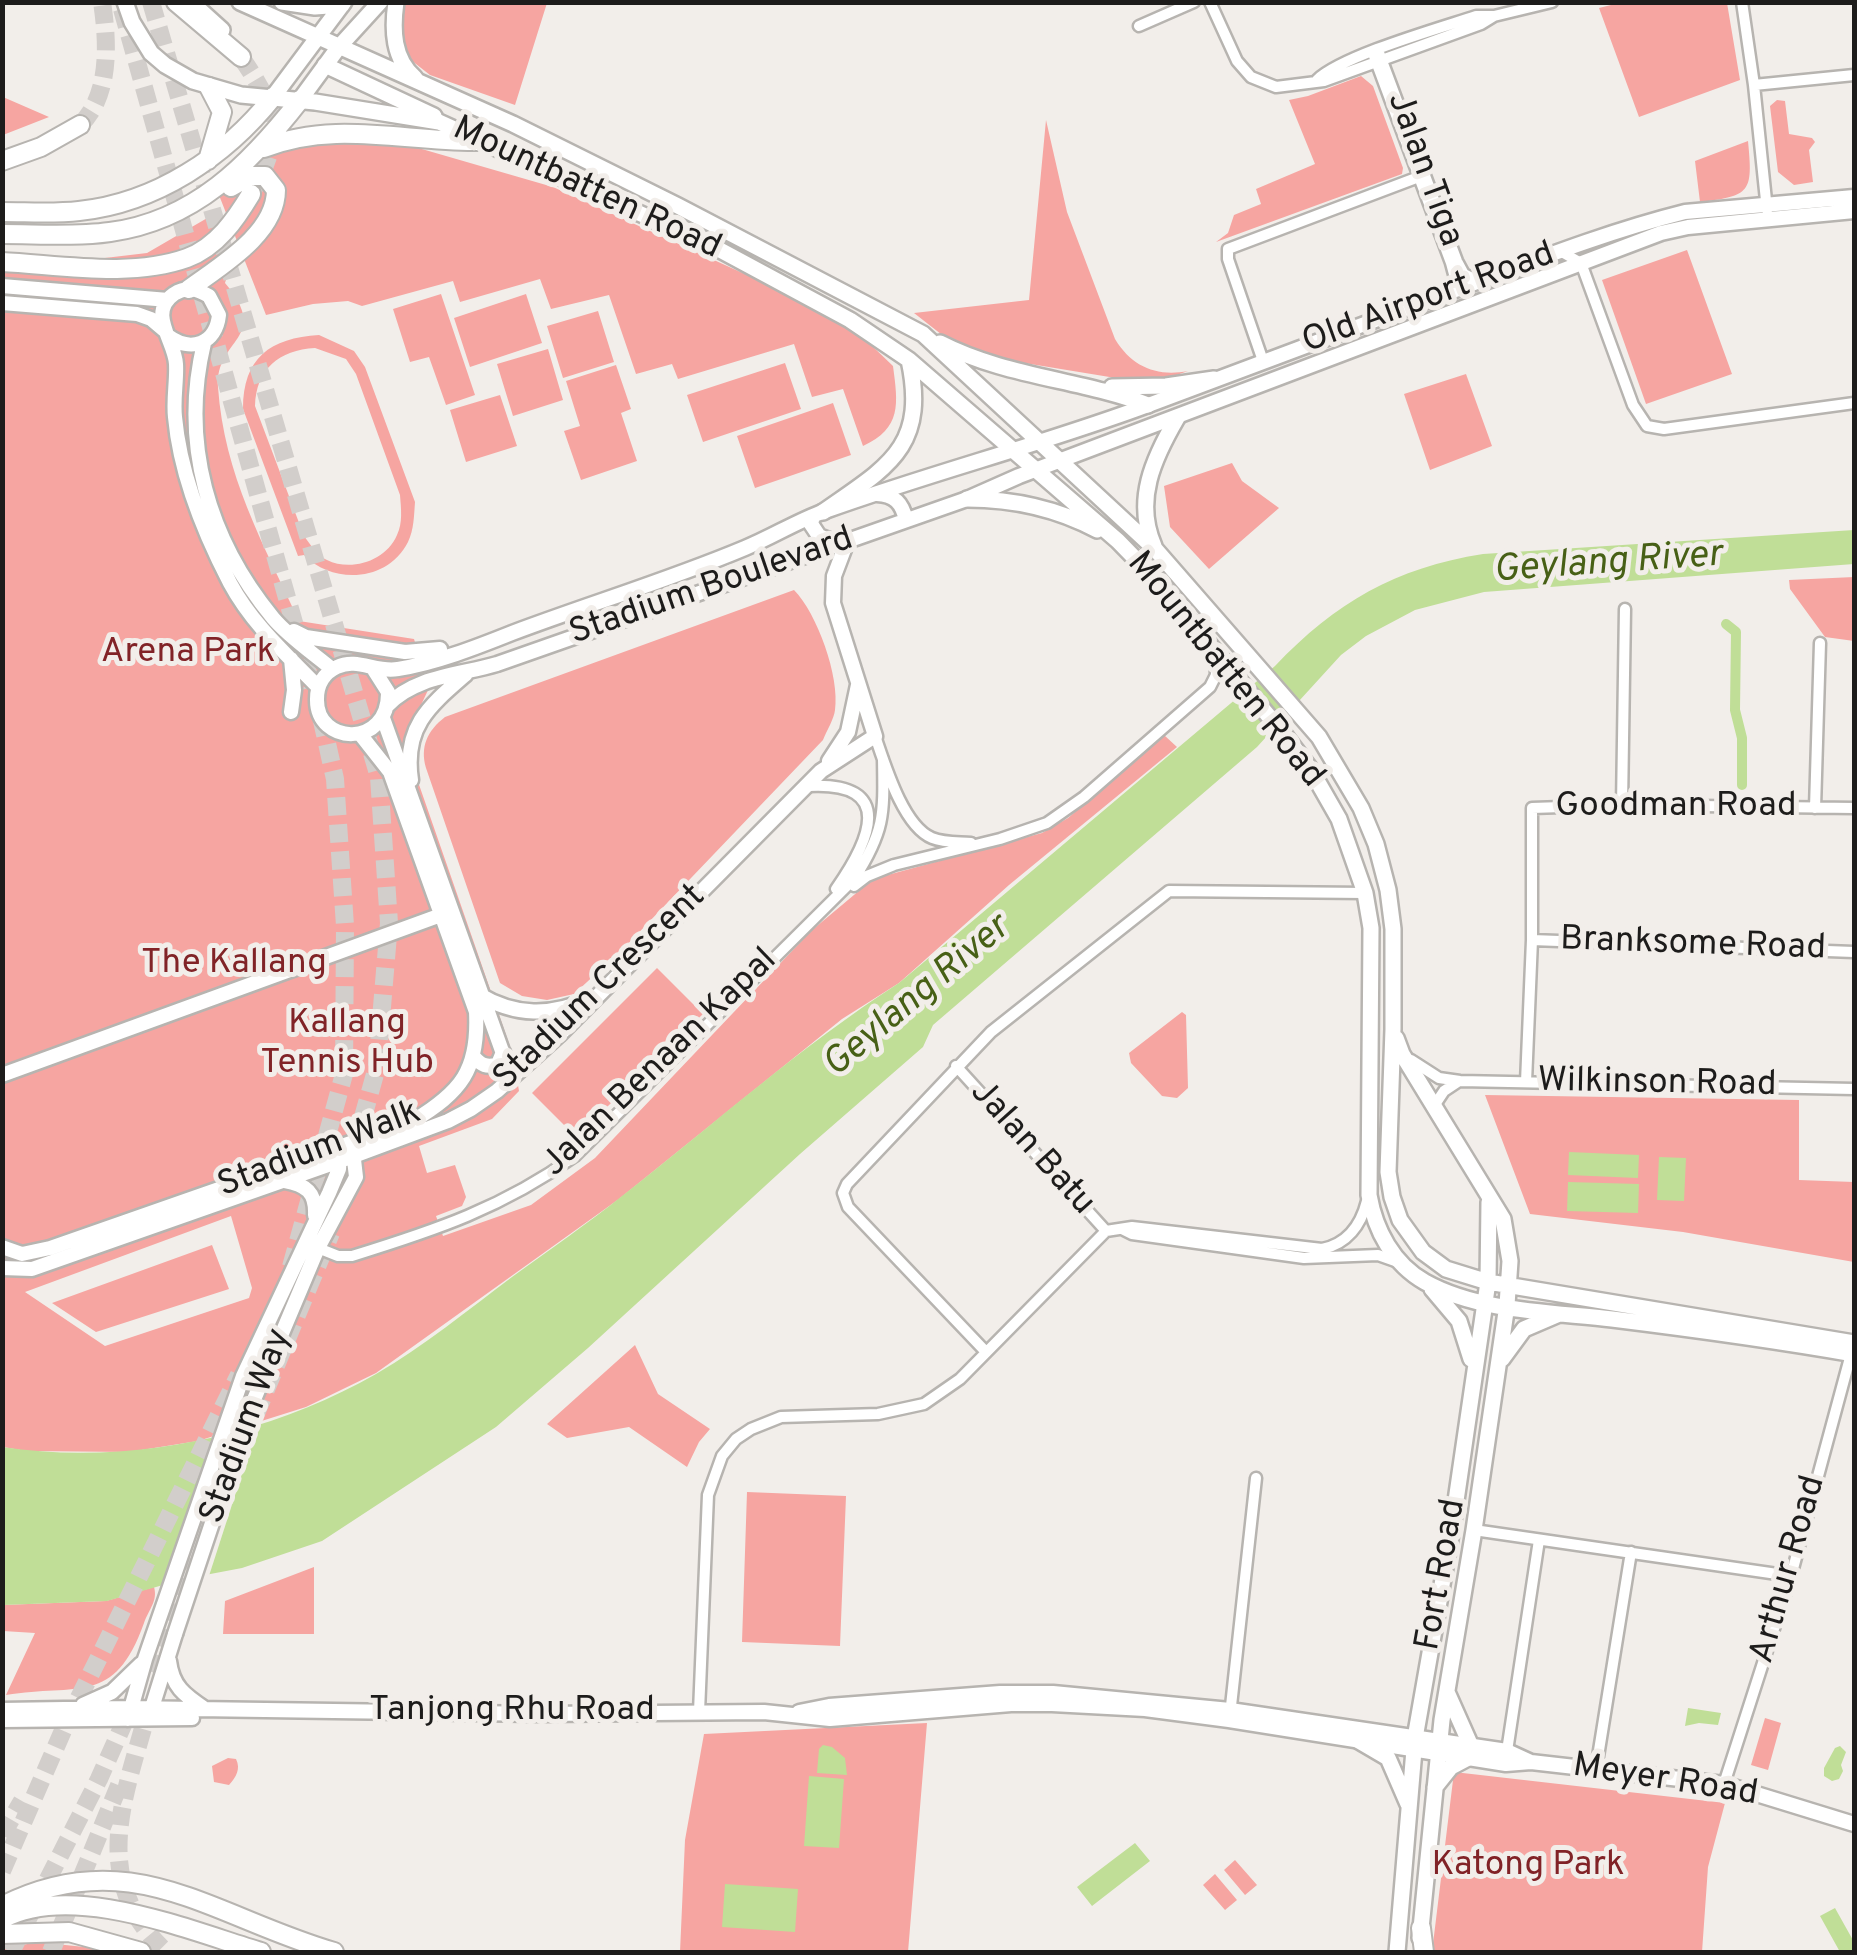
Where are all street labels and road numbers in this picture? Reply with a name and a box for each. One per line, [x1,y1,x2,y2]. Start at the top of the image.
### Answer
street label: Jalan Tiga [1376,87,1470,253]
street label: Mountbatten Road [445,109,727,271]
street label: Old Airport Road [1297,235,1561,365]
street label: Stadium Boulevard [565,520,859,656]
street label: Mountbatten Road [1116,545,1332,797]
street label: Goodman Road [1555,787,1797,829]
street label: Stadium Crescent [486,877,716,1101]
street label: Branksome Road [1559,920,1827,972]
street label: Jalan Benaan Kapal [535,941,787,1187]
street label: Wilkinson Road [1537,1062,1777,1108]
street label: Jalan Batu [960,1073,1102,1225]
street label: Stadium Walk [213,1093,427,1209]
street label: Stadium Way [193,1324,303,1530]
street label: Arthur Road [1743,1471,1837,1669]
street label: Fort Road [1409,1496,1477,1654]
street label: Tanjong Rhu Road [369,1691,655,1733]
street label: Meyer Road [1570,1747,1760,1817]

